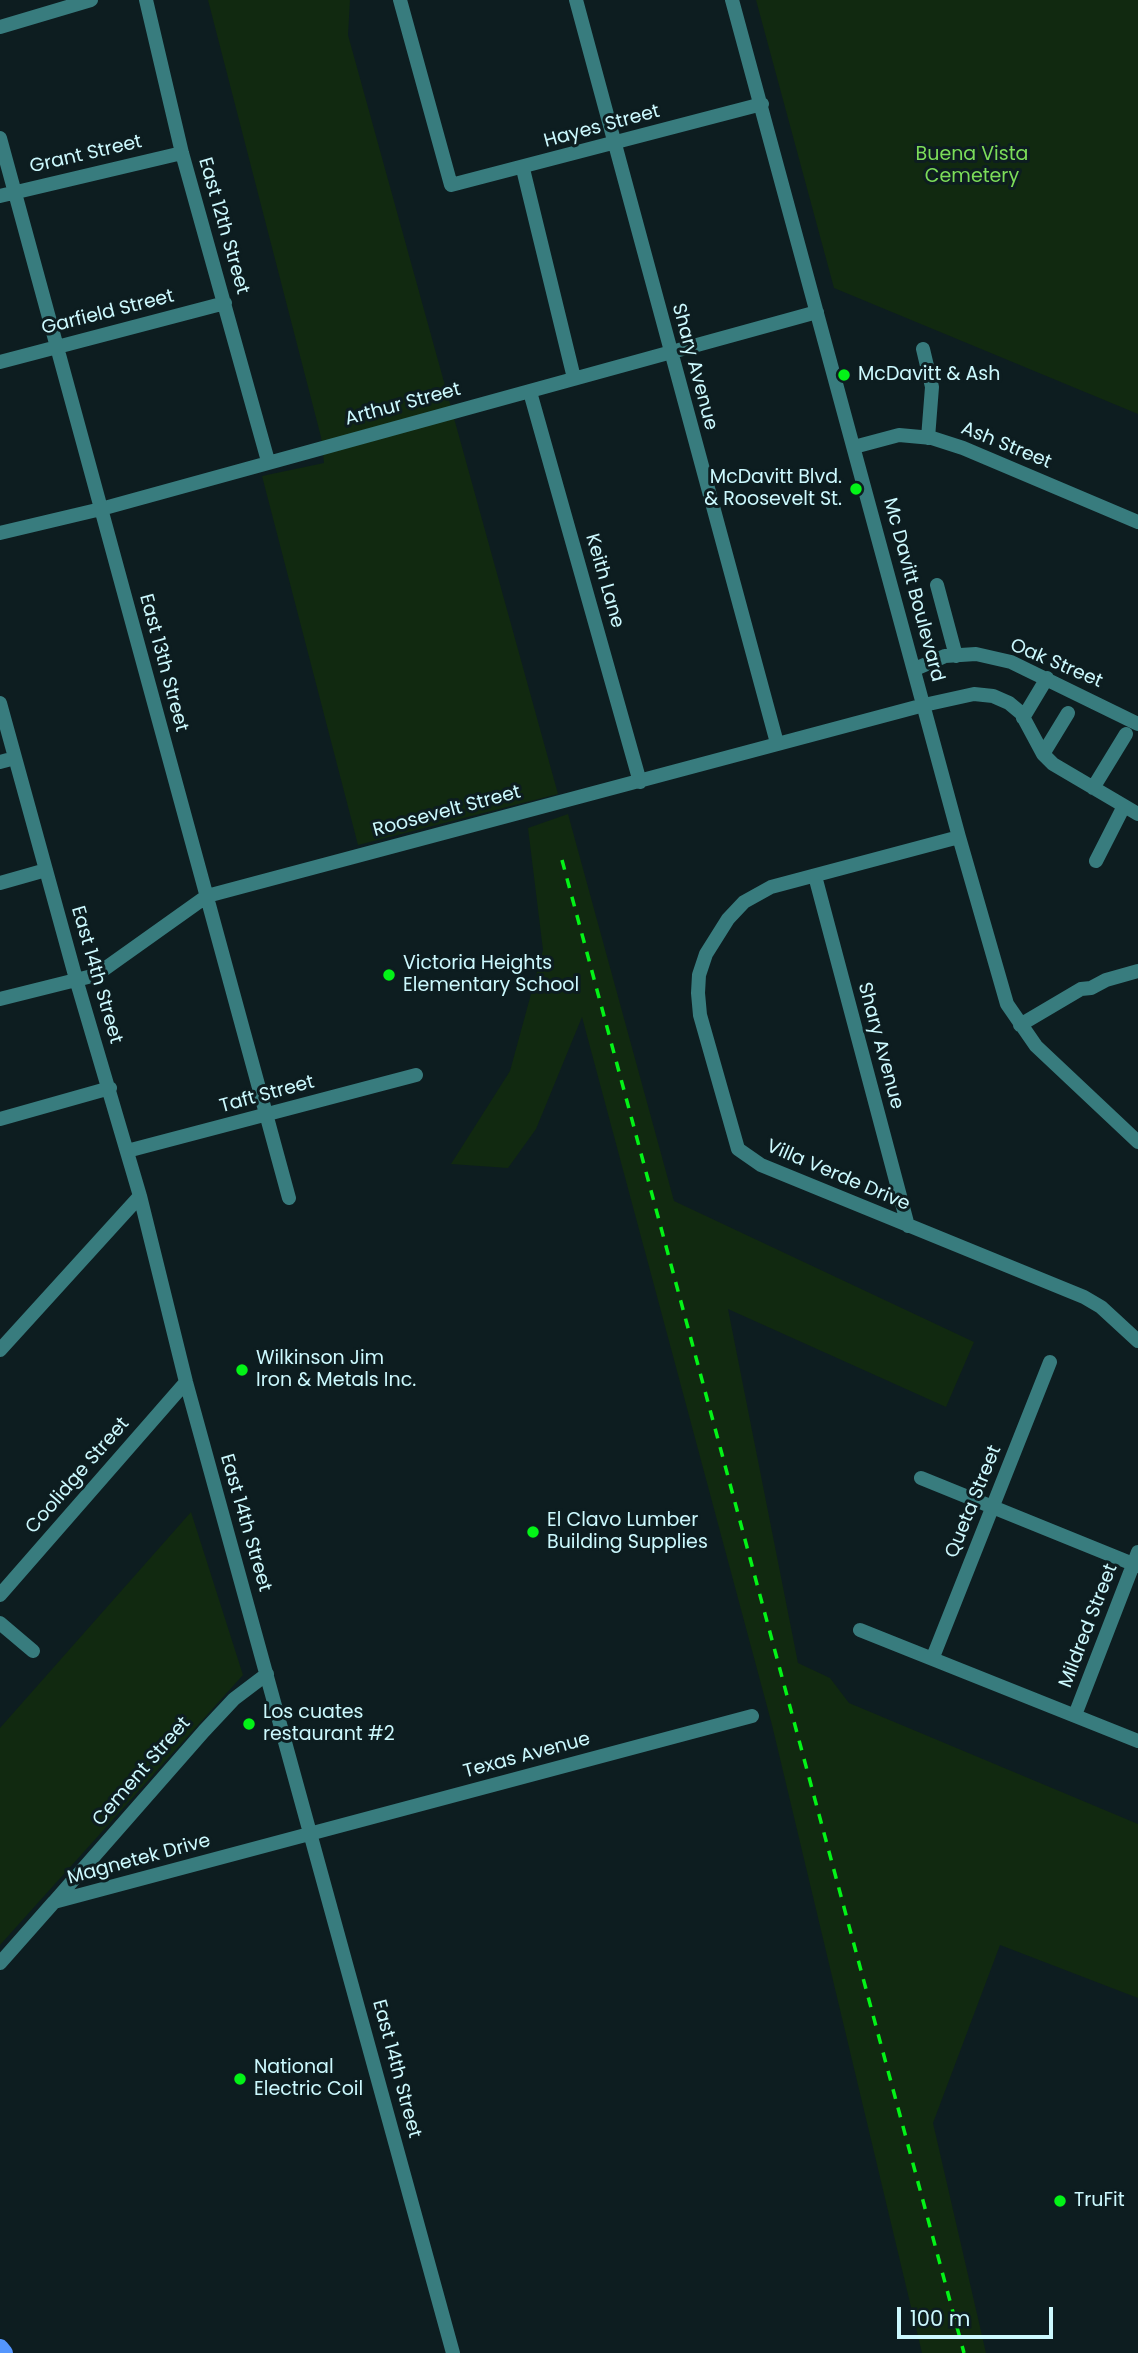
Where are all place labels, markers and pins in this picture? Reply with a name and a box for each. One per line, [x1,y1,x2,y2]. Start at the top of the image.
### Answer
place label: McDavitt & Ash [858,364,1000,386]
marker: McDavitt & Ash [836,367,852,383]
place label: McDavitt Blvd. & Roosevelt St. [704,467,842,511]
marker: McDavitt Blvd. & Roosevelt St. [848,481,864,497]
place label: Victoria Heights Elementary School [403,953,579,997]
marker: Victoria Heights Elementary School [381,967,397,983]
place label: Wilkinson Jim Iron & Metals Inc. [256,1348,416,1392]
marker: Wilkinson Jim Iron & Metals Inc. [234,1362,250,1378]
place label: El Clavo Lumber Building Supplies [547,1510,708,1554]
marker: El Clavo Lumber Building Supplies [525,1524,541,1540]
place label: Los cuates restaurant #2 [263,1702,395,1746]
marker: Los cuates restaurant #2 [241,1716,257,1732]
place label: National Electric Coil [254,2057,363,2101]
marker: National Electric Coil [232,2071,248,2087]
place label: TruFit [1074,2190,1125,2212]
marker: TruFit [1052,2193,1068,2209]

